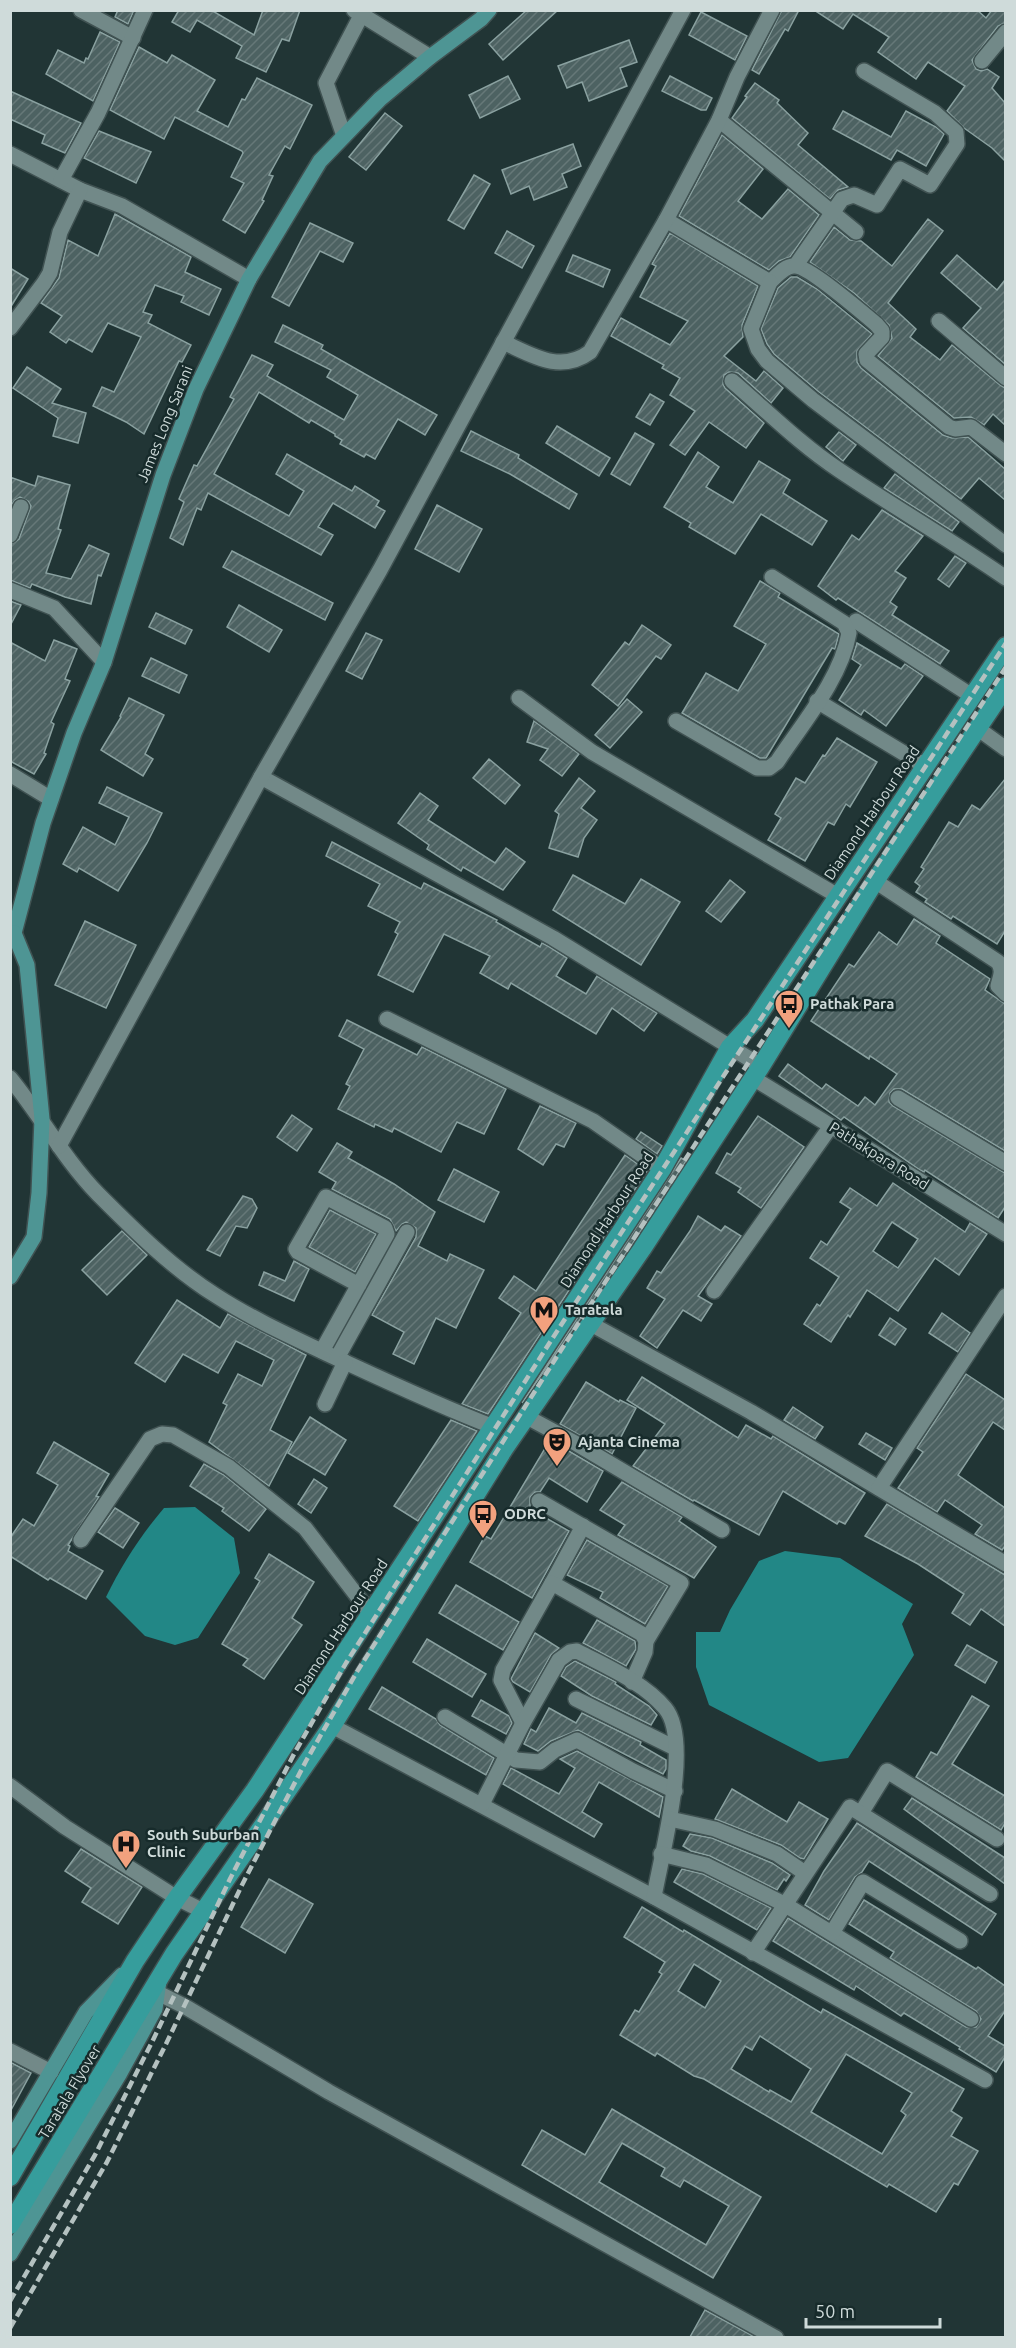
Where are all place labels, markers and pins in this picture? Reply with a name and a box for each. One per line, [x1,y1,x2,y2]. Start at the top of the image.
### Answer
bus stop icon: Pathak Para [773,988,805,1030]
place label: Pathak Para [810,995,894,1012]
metro station icon: Taratala [528,1294,560,1336]
place label: Taratala [565,1301,623,1318]
theatre icon: Ajanta Cinema [541,1426,573,1468]
place label: Ajanta Cinema [578,1433,680,1450]
bus stop icon: ODRC [467,1498,499,1540]
place label: ODRC [504,1505,546,1522]
place label: South Suburban Clinic [147,1826,259,1860]
hospital icon: South Suburban Clinic [110,1828,142,1870]

